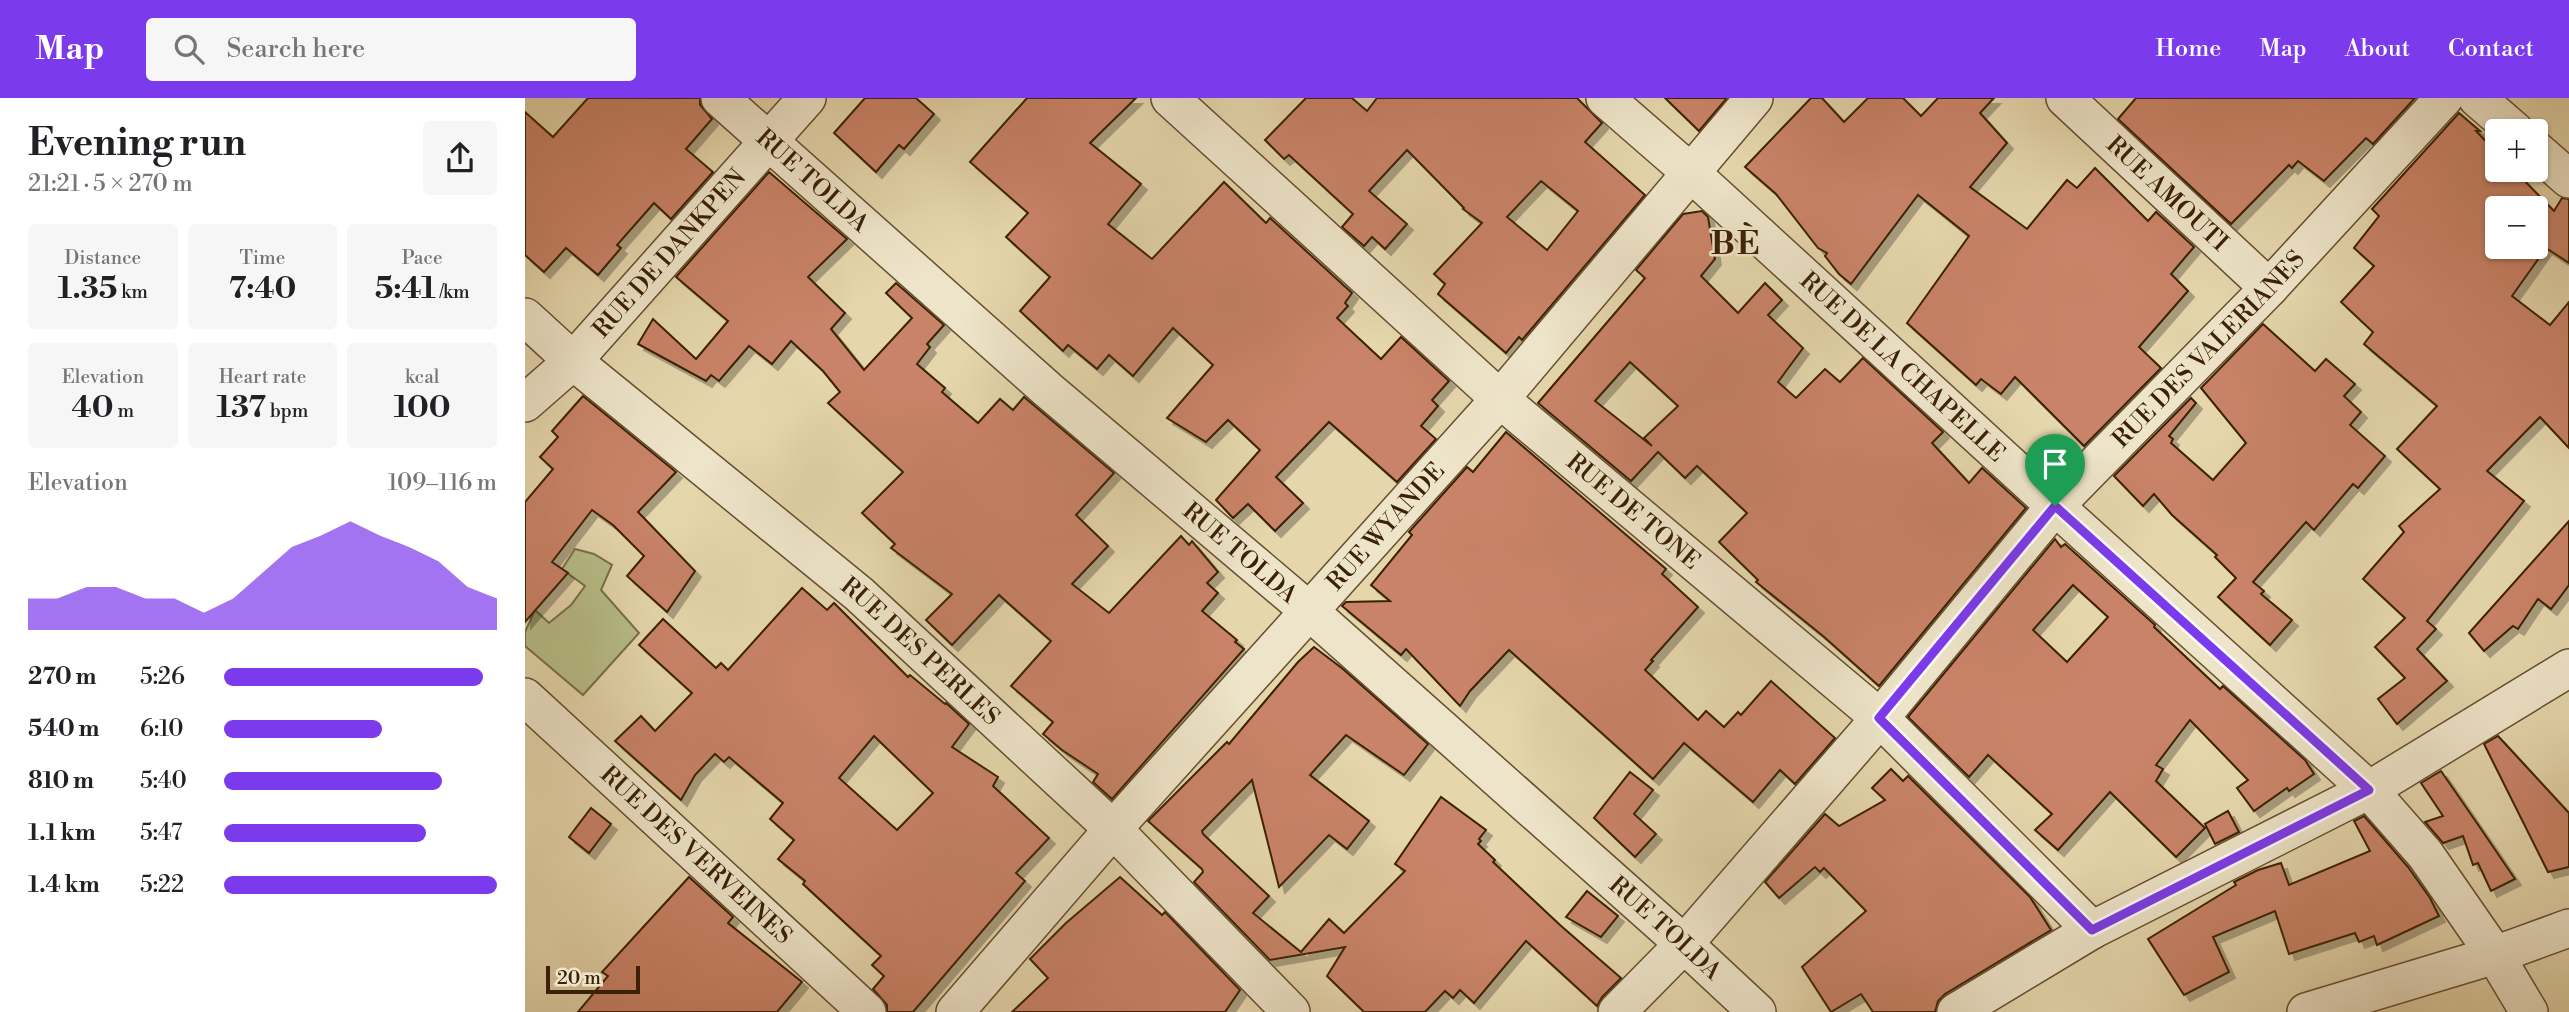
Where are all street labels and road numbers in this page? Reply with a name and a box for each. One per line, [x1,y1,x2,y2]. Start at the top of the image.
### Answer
street label: RUE TOLDA [749,123,875,240]
street label: RUE AMOUTI [2100,130,2234,258]
street label: RUE DE DANKPEN [587,163,753,344]
street label: RUE DES VALERIANES [2106,245,2312,455]
street label: RUE DE LA CHAPELLE [1793,266,2011,469]
street label: RUE DE TONE [1560,447,1706,576]
street label: RUE WYANDE [1321,457,1452,597]
street label: RUE TOLDA [1176,497,1303,611]
street label: RUE DES PERLES [834,571,1006,733]
street label: RUE DES VERVEINES [594,760,798,951]
street label: RUE TOLDA [1602,870,1727,987]

